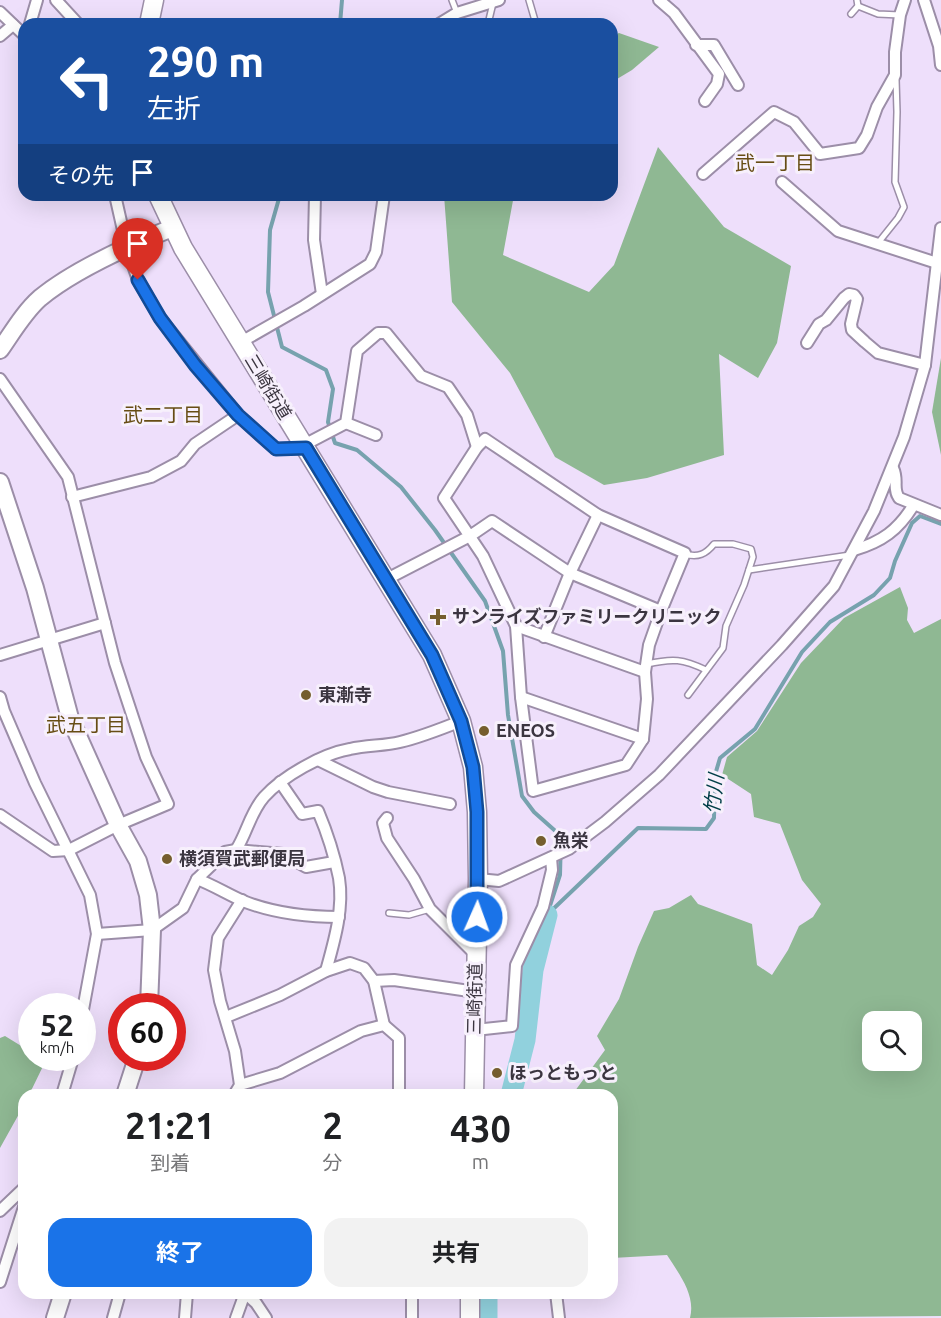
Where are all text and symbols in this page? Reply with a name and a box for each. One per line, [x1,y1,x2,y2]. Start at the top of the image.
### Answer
text: 290 m [147,38,264,85]
icon: left [48,42,126,120]
text: 左折 [147,93,201,123]
district label: 武一丁目 [735,151,815,174]
icon: arrive [126,156,159,189]
text: その先 [48,162,114,187]
pin [112,218,163,280]
icon: arrive [121,227,154,260]
street label: 三崎街道 [242,350,296,422]
district label: 武二丁目 [123,403,203,426]
place label: サンライズファミリークリニック [452,606,721,626]
marker: サンライズファミリークリニック [429,608,447,626]
place label: 東漸寺 [318,684,372,704]
marker: 東漸寺 [299,688,313,702]
district label: 武五丁目 [46,713,126,736]
place label: ENEOS [496,720,555,740]
marker: ENEOS [477,724,491,738]
water label: 竹川 [700,771,728,815]
place label: 魚栄 [553,830,589,850]
marker: 魚栄 [534,834,548,848]
place label: 横須賀武郵便局 [179,848,305,868]
marker: 横須賀武郵便局 [160,852,174,866]
position arrow [445,885,509,949]
street label: 三崎街道 [463,963,485,1035]
speed limit sign: 60 [108,993,186,1071]
text: 52 [40,1008,74,1042]
map controls [862,1011,922,1071]
button: search [862,1011,922,1071]
text: km/h [40,1039,74,1056]
place label: ほっともっと [509,1062,617,1082]
marker: ほっともっと [490,1066,504,1080]
text: 21:21 [125,1105,215,1146]
text: 2 [322,1105,343,1146]
text: 430 [450,1108,511,1149]
text: m [472,1150,489,1173]
text: 到着 [150,1151,190,1174]
text: 分 [323,1151,343,1174]
button: 終了 [48,1218,312,1287]
button: 共有 [324,1218,588,1287]

